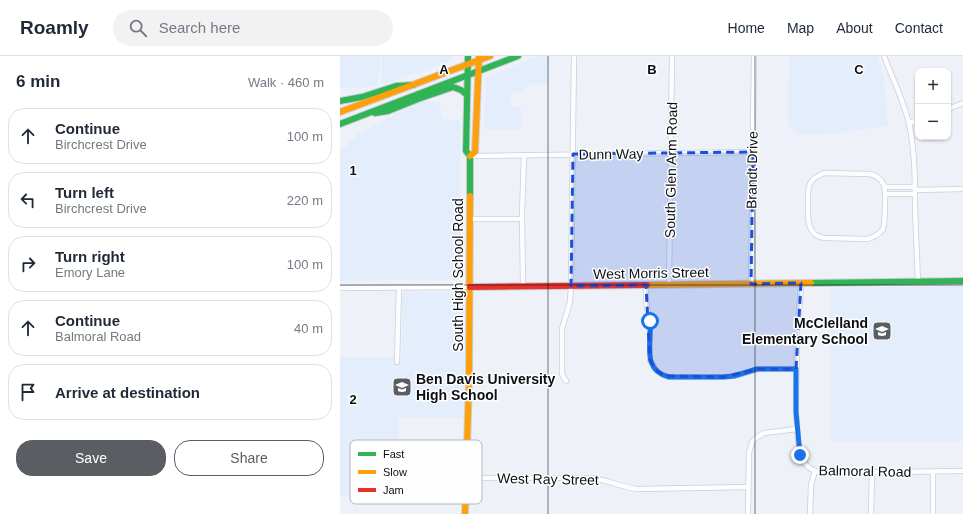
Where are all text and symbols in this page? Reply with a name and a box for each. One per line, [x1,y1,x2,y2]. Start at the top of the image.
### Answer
search box [113,10,393,46]
text: Roamly [20,17,89,38]
icon: search [127,17,149,39]
text: Search here [159,19,240,36]
text: Home [728,20,765,36]
text: Map [787,20,814,36]
text: About [836,20,873,36]
text: Contact [895,20,943,36]
text: A [439,62,449,77]
text: B [647,62,657,77]
text: C [854,62,864,77]
map controls [915,68,951,140]
button: + [915,68,951,104]
text: 6 min [16,72,60,91]
text: Walk · 460 m [248,75,324,90]
street label: South Glen Arm Road [662,102,680,238]
button: − [915,104,951,140]
text: Continue [55,120,120,137]
icon: ahead [17,125,39,147]
text: 100 m [287,129,323,144]
street label: Brandt Drive [743,131,761,209]
text: Birchcrest Drive [55,137,147,152]
street label: Dunn Way [578,145,644,163]
text: 1 [349,163,357,178]
text: Turn left [55,184,114,201]
icon: left [17,189,39,211]
text: 220 m [287,193,323,208]
street label: South High School Road [450,198,466,352]
text: Birchcrest Drive [55,201,147,216]
text: Turn right [55,248,125,265]
icon: right [17,253,39,275]
text: 100 m [287,257,323,272]
street label: West Morris Street [593,264,709,282]
text: Emory Lane [55,265,125,280]
text: Continue [55,312,120,329]
route start [641,312,659,330]
place label: McClelland Elementary School [742,315,868,347]
icon: ahead [17,317,39,339]
school or university icon: McClelland Elementary School [871,320,893,342]
text: 40 m [294,321,323,336]
text: Balmoral Road [55,329,141,344]
place label: Ben Davis University High School [416,371,555,403]
school or university icon: Ben Davis University High School [391,376,413,398]
icon: arrive [17,381,39,403]
text: Arrive at destination [55,384,200,401]
text: 2 [349,392,357,407]
button: Save [16,440,166,476]
button: Share [174,440,324,476]
legend [350,440,482,504]
route end [791,446,809,464]
text: Fast [383,448,404,460]
street label: Balmoral Road [819,462,911,480]
text: Slow [383,466,407,478]
street label: West Ray Street [497,470,599,488]
text: Jam [383,484,404,496]

